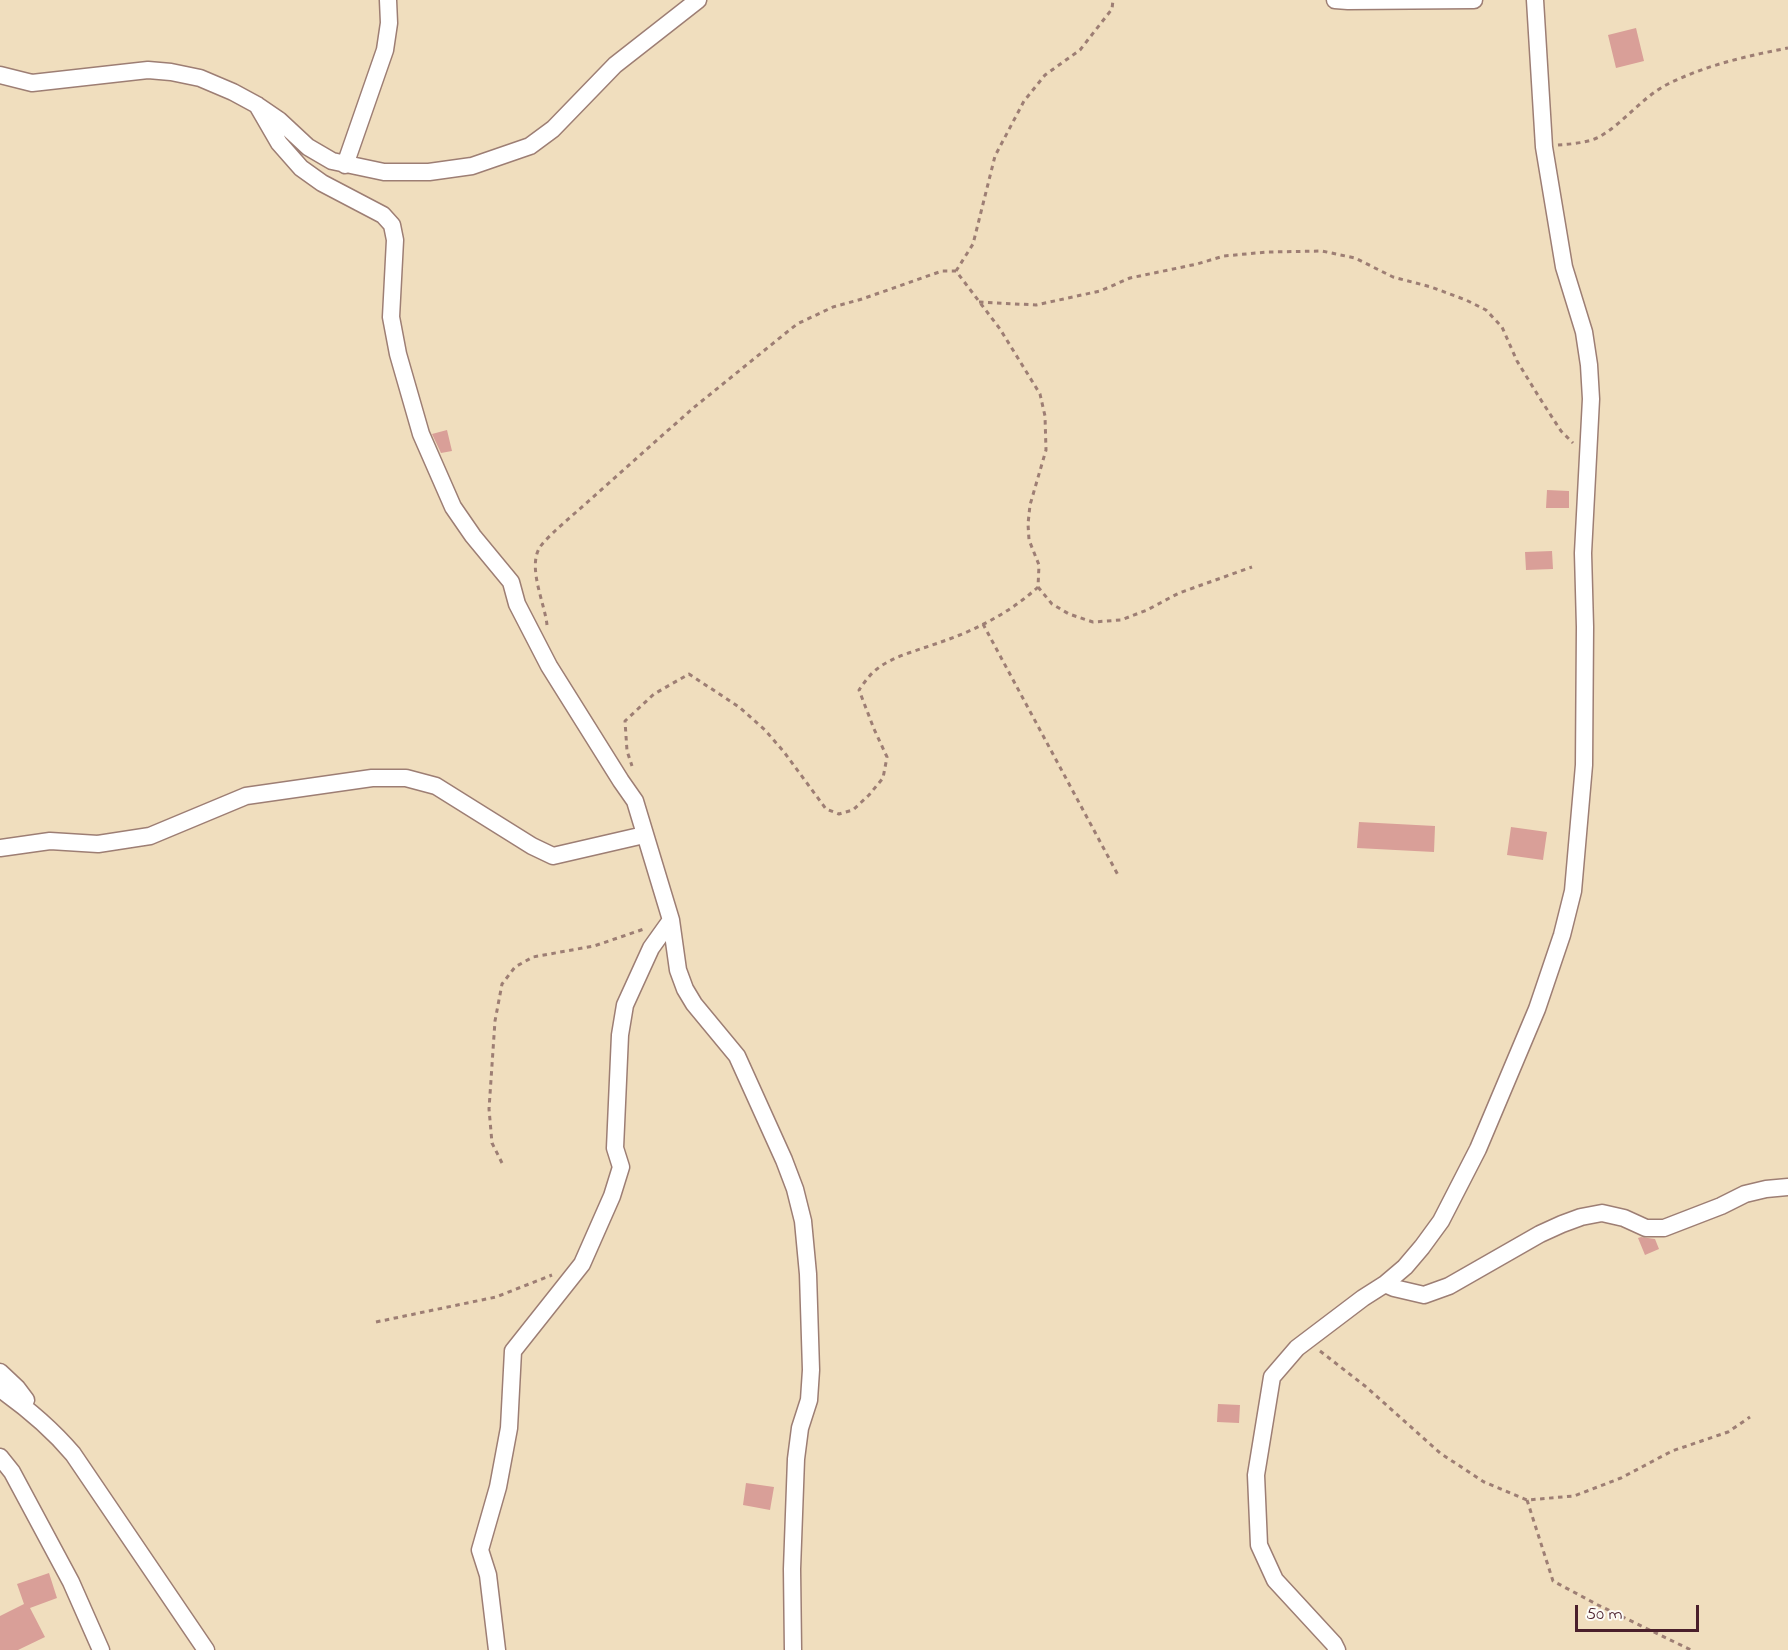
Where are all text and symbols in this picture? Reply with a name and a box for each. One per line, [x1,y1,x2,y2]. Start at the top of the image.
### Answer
scale bar [1578,1593,1702,1631]
text: 50 m [1586,1602,1623,1628]

